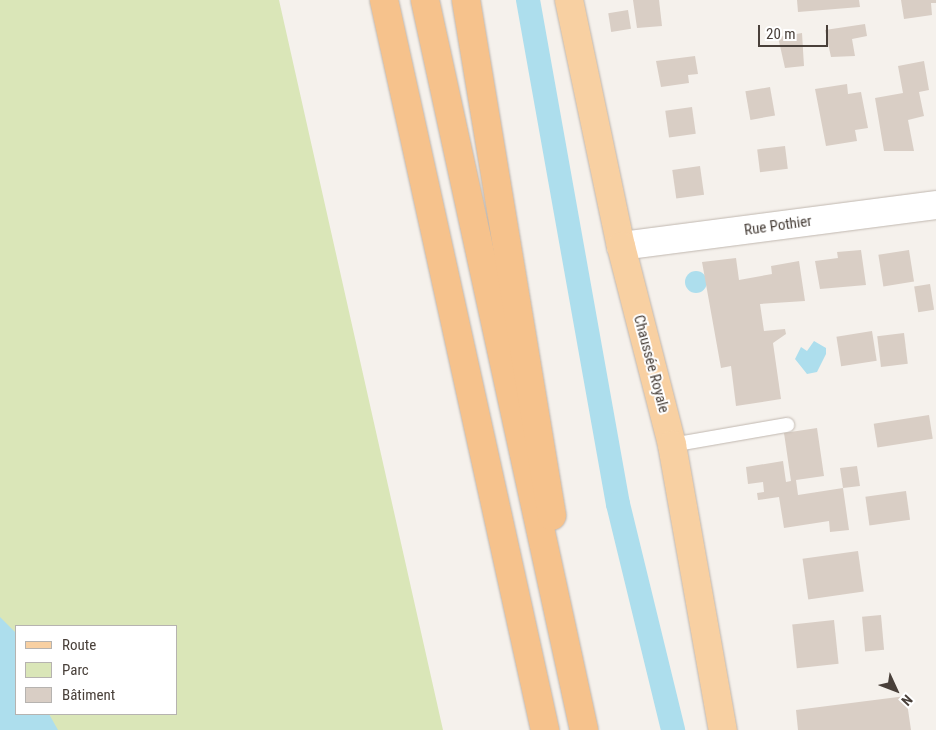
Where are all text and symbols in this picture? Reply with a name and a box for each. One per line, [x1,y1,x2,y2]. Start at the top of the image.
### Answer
scale bar [761,15,831,47]
text: 20 m [766,25,796,43]
street label: Rue Pothier [743,212,813,240]
street label: Chaussée Royale [629,313,673,415]
legend [15,625,178,715]
text: Route [62,636,96,654]
text: Parc [62,661,89,679]
north arrow [871,665,921,715]
text: Bâtiment [62,686,115,704]
text: N [898,692,916,709]

